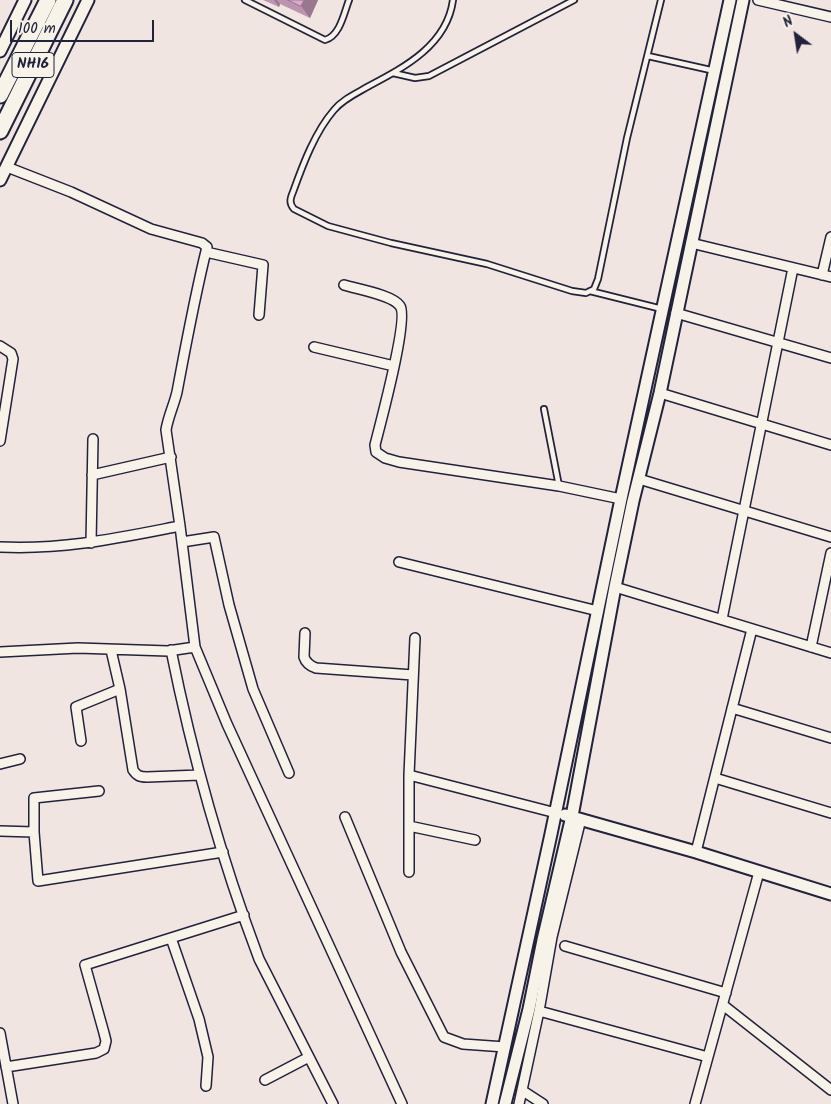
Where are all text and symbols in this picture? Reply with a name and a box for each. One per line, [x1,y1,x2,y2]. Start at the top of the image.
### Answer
scale bar [12,10,156,42]
north arrow [771,10,821,60]
text: N [779,10,798,34]
text: 100 m [18,17,56,41]
road number: NH16 [12,52,54,78]

